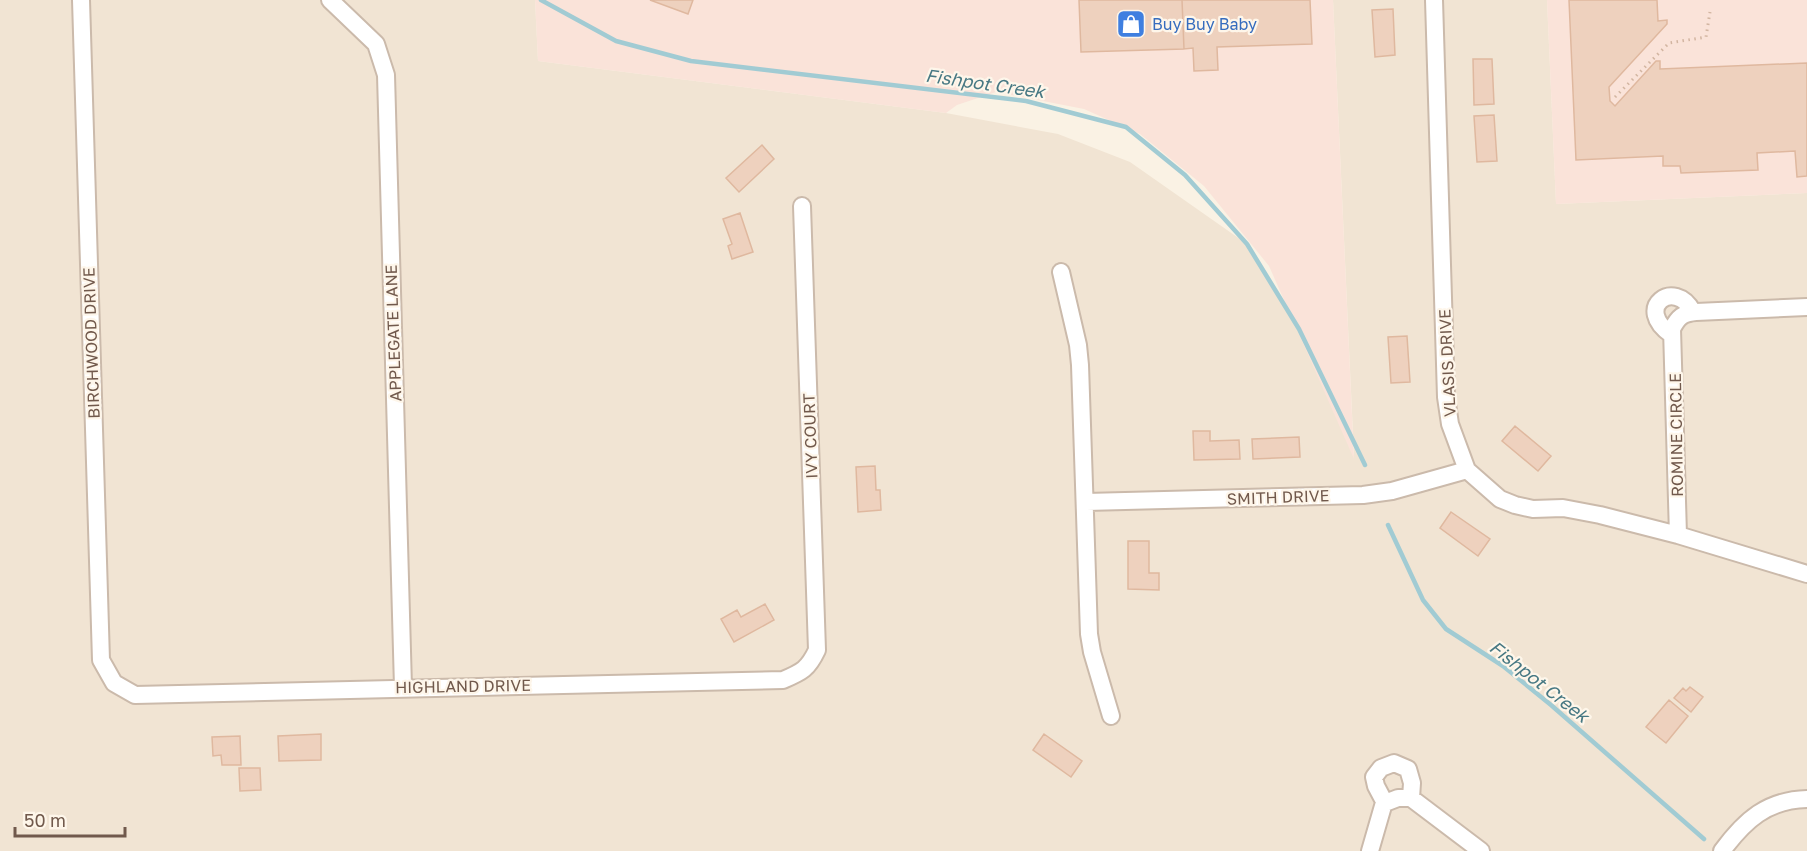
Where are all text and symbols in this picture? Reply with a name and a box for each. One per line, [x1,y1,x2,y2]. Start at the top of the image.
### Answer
shop icon: Buy Buy Baby [1115,8,1147,40]
place label: Buy Buy Baby [1152,14,1257,34]
water label: Fishpot Creek [924,64,1048,102]
street label: APPLEGATE LANE [381,264,405,402]
street label: BIRCHWOOD DRIVE [78,267,104,419]
street label: VLASIS DRIVE [1434,309,1460,417]
street label: ROMINE CIRCLE [1665,373,1687,497]
street label: IVY COURT [799,393,821,479]
street label: SMITH DRIVE [1226,485,1330,509]
water label: Fishpot Creek [1486,636,1595,728]
street label: HIGHLAND DRIVE [395,675,531,697]
scale bar [15,800,124,838]
text: 50 m [24,809,66,831]

